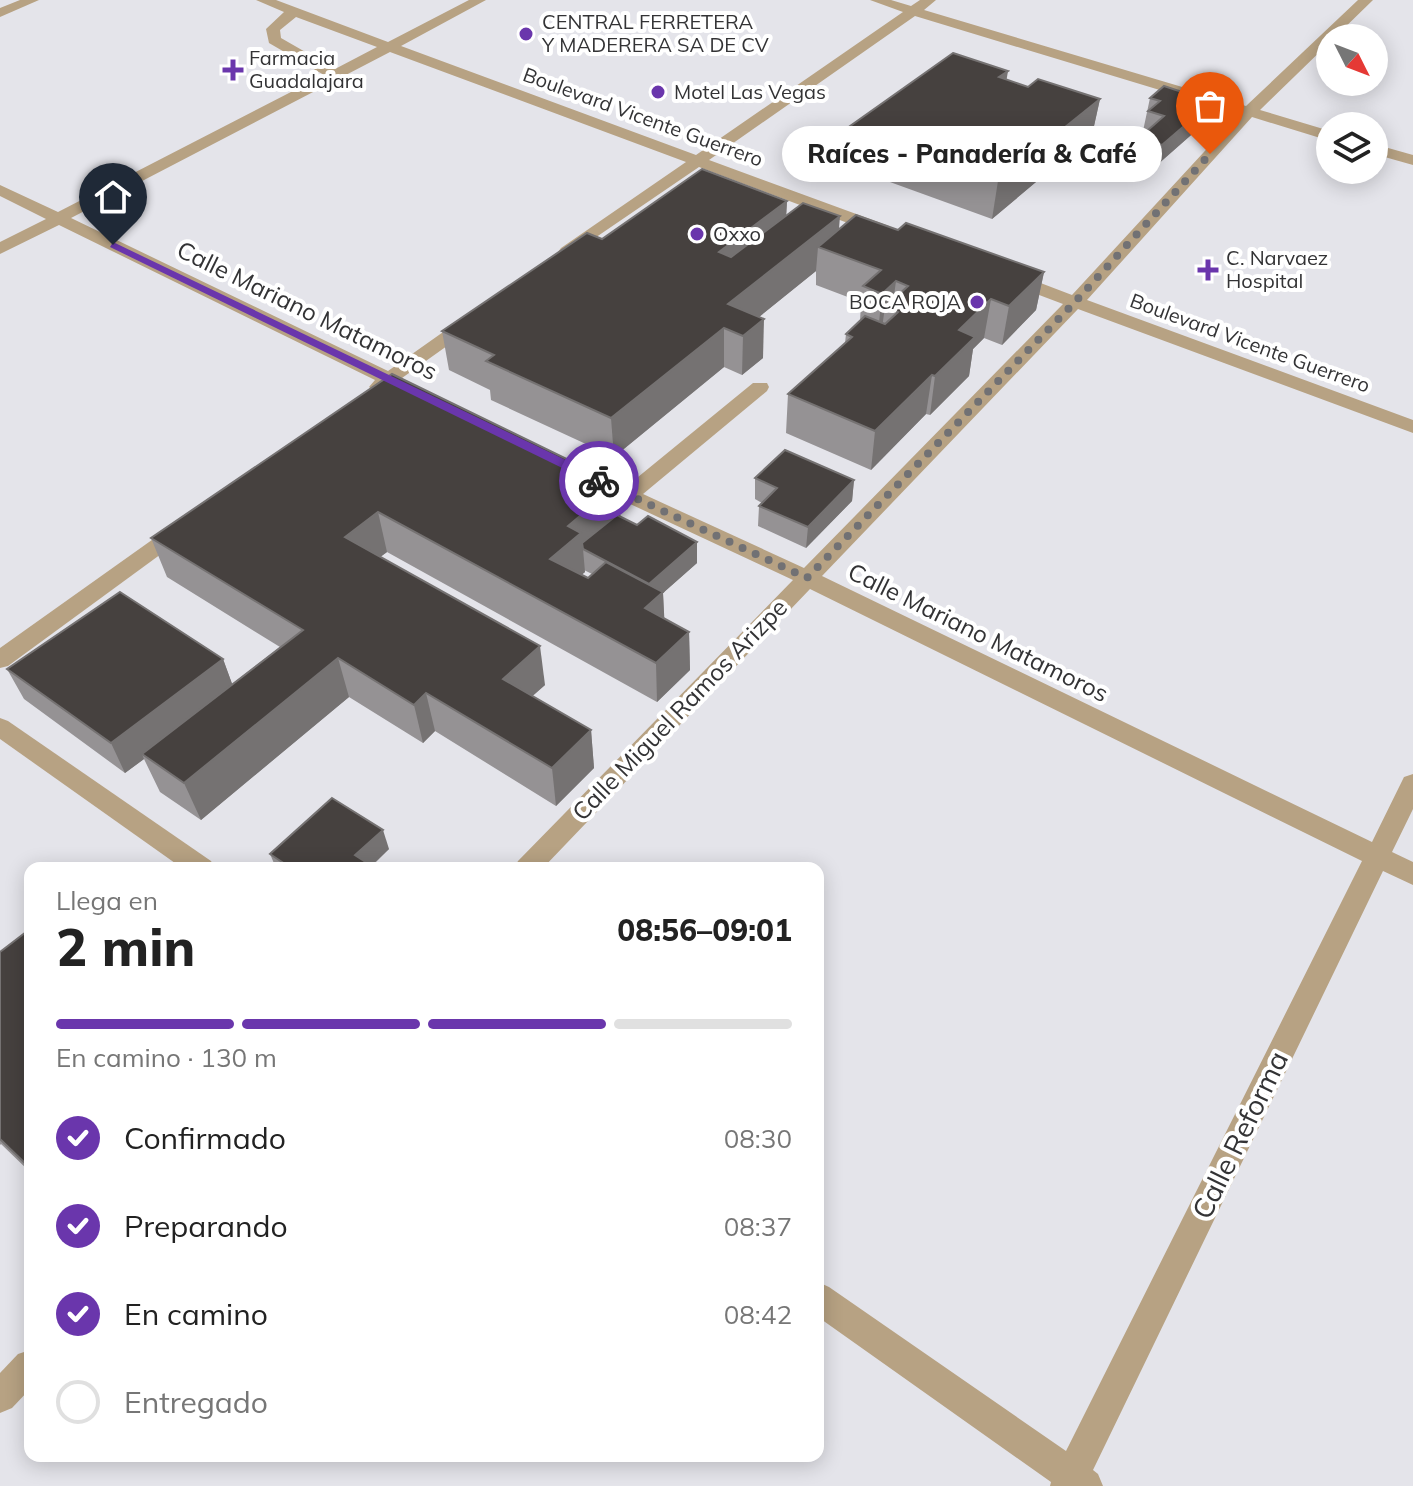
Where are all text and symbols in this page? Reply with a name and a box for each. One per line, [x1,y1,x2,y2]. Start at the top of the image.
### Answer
place label: CENTRAL FERRETERA Y MADERERA SA DE CV [541,9,769,57]
north arrow [1316,24,1388,96]
map controls [1316,24,1388,184]
marker: CENTRAL FERRETERA Y MADERERA SA DE CV [517,25,535,43]
place label: Farmacia Guadalajara [249,45,364,93]
marker: Farmacia Guadalajara [224,61,242,79]
street label: Boulevard Vicente Guerrero [520,61,767,172]
pin [1176,72,1244,154]
place label: Motel Las Vegas [674,79,826,104]
marker: Motel Las Vegas [649,83,667,101]
icon: bag [1188,84,1232,128]
button: layers [1316,112,1388,184]
callout: Raíces - Panadería & Café [782,126,1162,182]
text: Raíces - Panadería & Café [807,137,1137,170]
pin [79,163,147,245]
icon: home [91,175,135,219]
place label: Oxxo [713,221,761,246]
marker: Oxxo [688,225,706,243]
street label: Calle Mariano Matamoros [172,234,442,386]
place label: C. Narvaez Hospital [1226,245,1328,293]
marker: C. Narvaez Hospital [1197,259,1219,281]
street label: Boulevard Vicente Guerrero [1127,287,1374,398]
place label: BOCA ROJA [849,289,961,314]
marker: BOCA ROJA [968,293,986,311]
courier [559,441,639,521]
icon: bike [577,459,621,503]
street label: Calle Mariano Matamoros [843,556,1113,708]
street label: Calle Miguel Ramos Arizpe [565,592,793,826]
text: Llega en [56,884,158,917]
text: 08:56–09:01 [617,911,792,949]
text: 2 min [56,914,195,979]
text: En camino · 130 m [56,1041,277,1074]
street label: Calle Reforma [1184,1045,1295,1224]
icon: check [56,1116,100,1160]
text: Confirmado [124,1119,286,1157]
text: 08:30 [724,1122,792,1155]
icon: check [56,1204,100,1248]
text: Preparando [124,1207,288,1245]
text: 08:37 [724,1210,792,1243]
icon: check [56,1292,100,1336]
text: En camino [124,1295,268,1333]
text: 08:42 [724,1298,792,1331]
text: Entregado [124,1383,268,1421]

